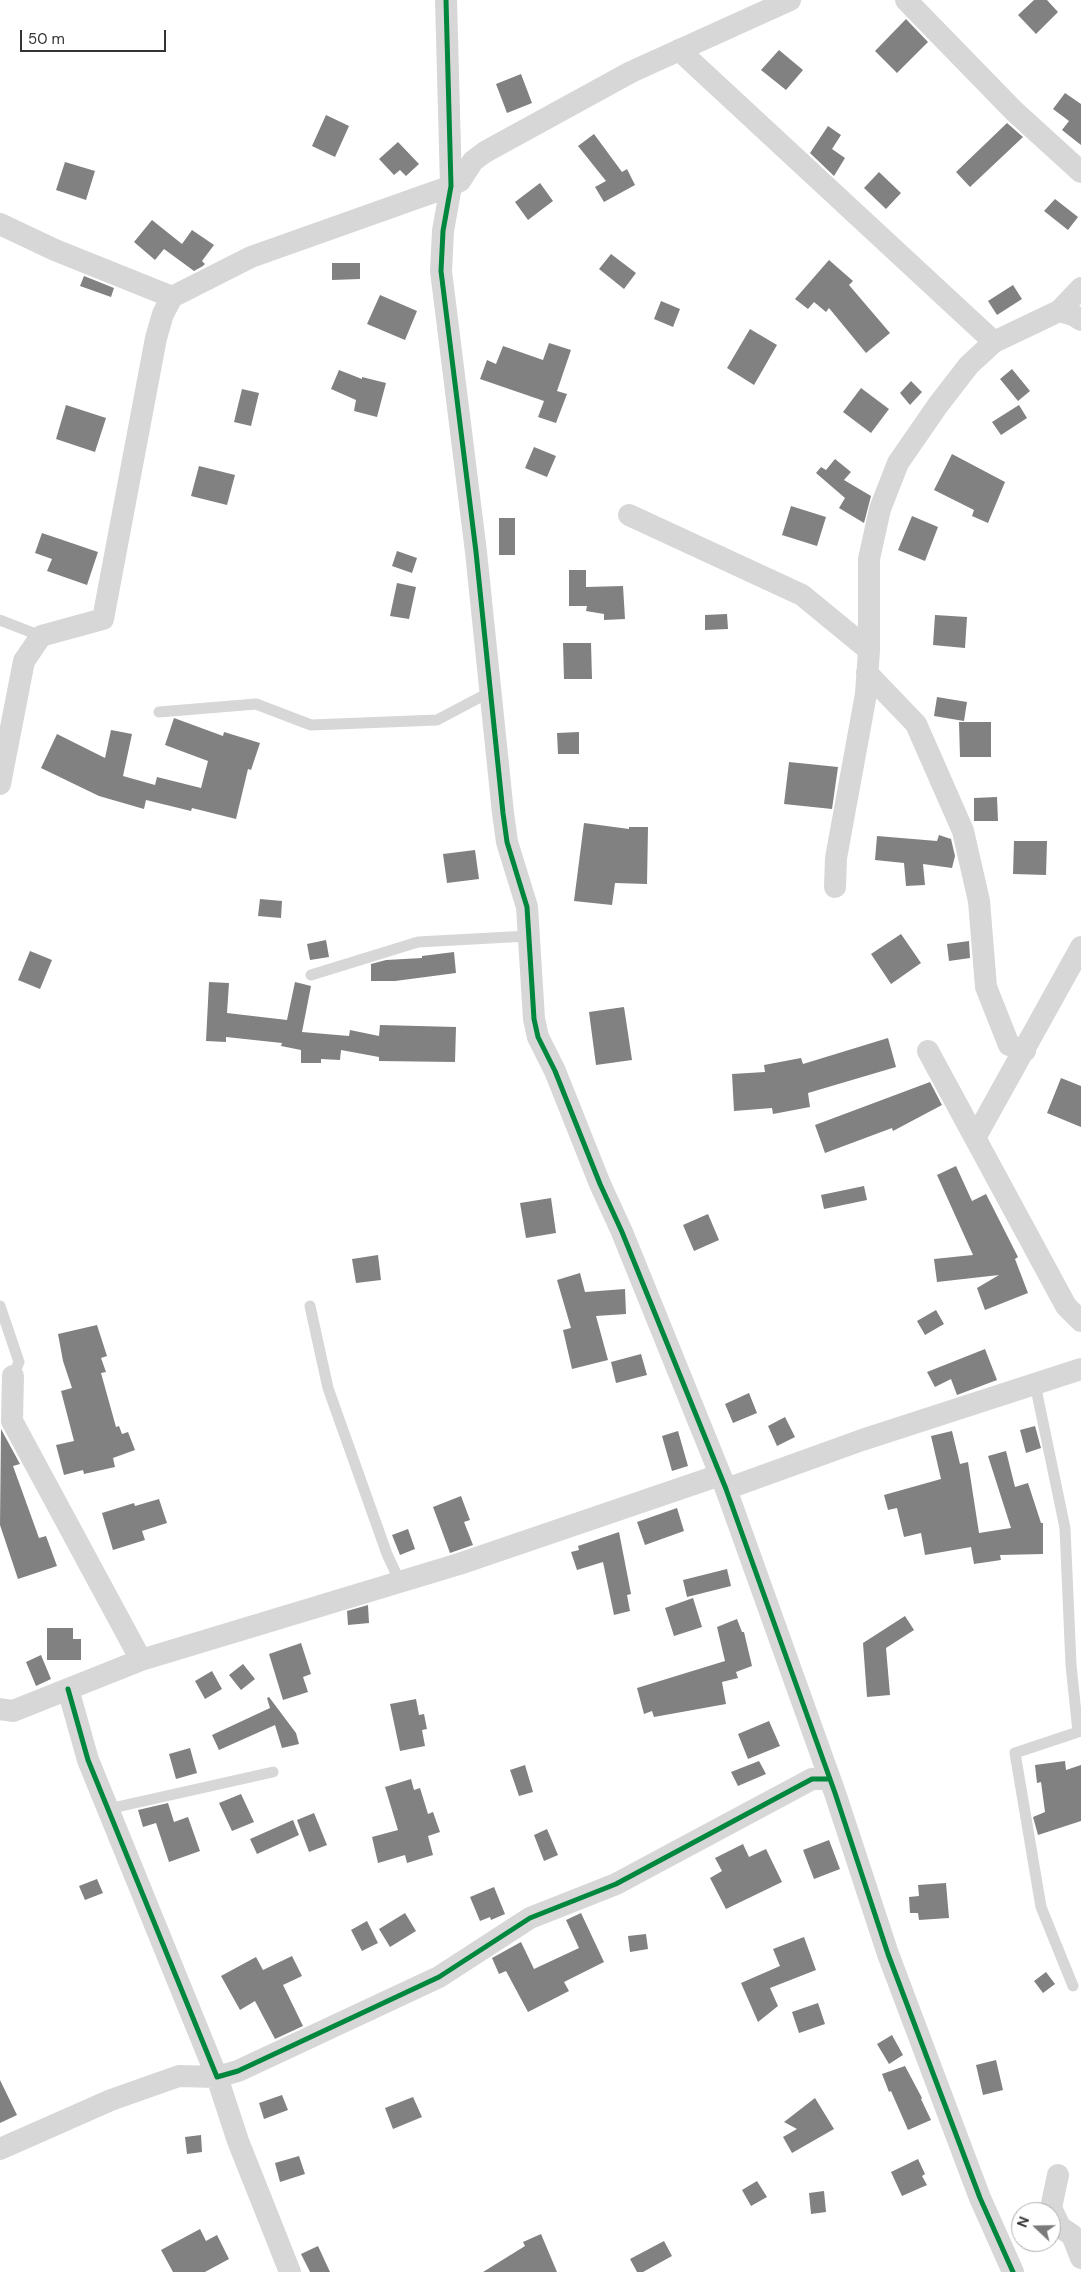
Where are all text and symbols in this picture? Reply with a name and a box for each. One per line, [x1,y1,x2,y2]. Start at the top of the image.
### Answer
scale bar [22,20,169,52]
text: 50 m [28,29,65,49]
north arrow [1011,2202,1061,2252]
text: N [1013,2214,1033,2230]

